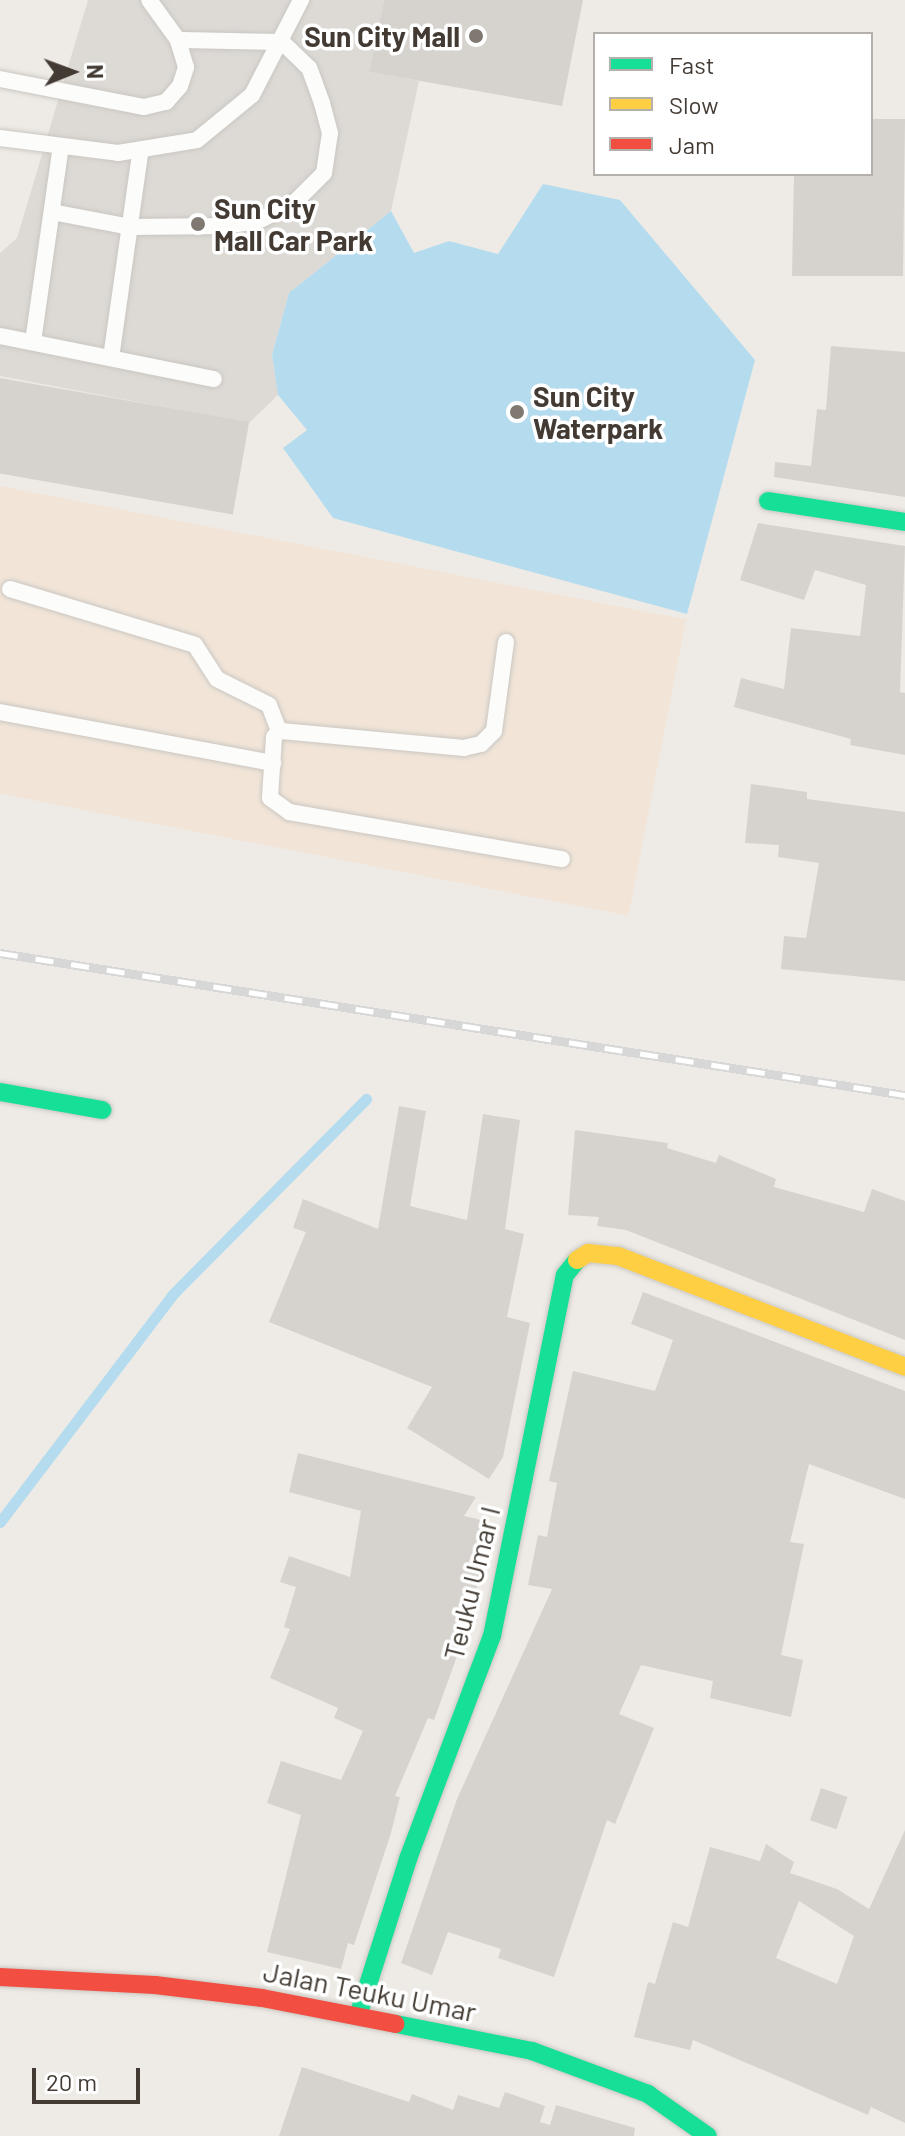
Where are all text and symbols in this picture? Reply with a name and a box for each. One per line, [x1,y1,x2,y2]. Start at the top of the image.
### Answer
place label: Sun City Mall [304,19,460,53]
marker: Sun City Mall [467,27,485,45]
north arrow [32,32,112,112]
legend [593,32,873,176]
text: Fast [669,50,714,79]
text: N [83,64,109,79]
text: Slow [669,90,718,119]
text: Jam [669,130,715,159]
place label: Sun City Mall Car Park [214,191,373,257]
marker: Sun City Mall Car Park [189,215,207,233]
place label: Sun City Waterpark [533,379,663,445]
marker: Sun City Waterpark [508,403,526,421]
street label: Teuku Umar I [436,1503,506,1663]
street label: Jalan Teuku Umar [261,1954,479,2028]
scale bar [36,2052,144,2102]
text: 20 m [46,2067,97,2096]

